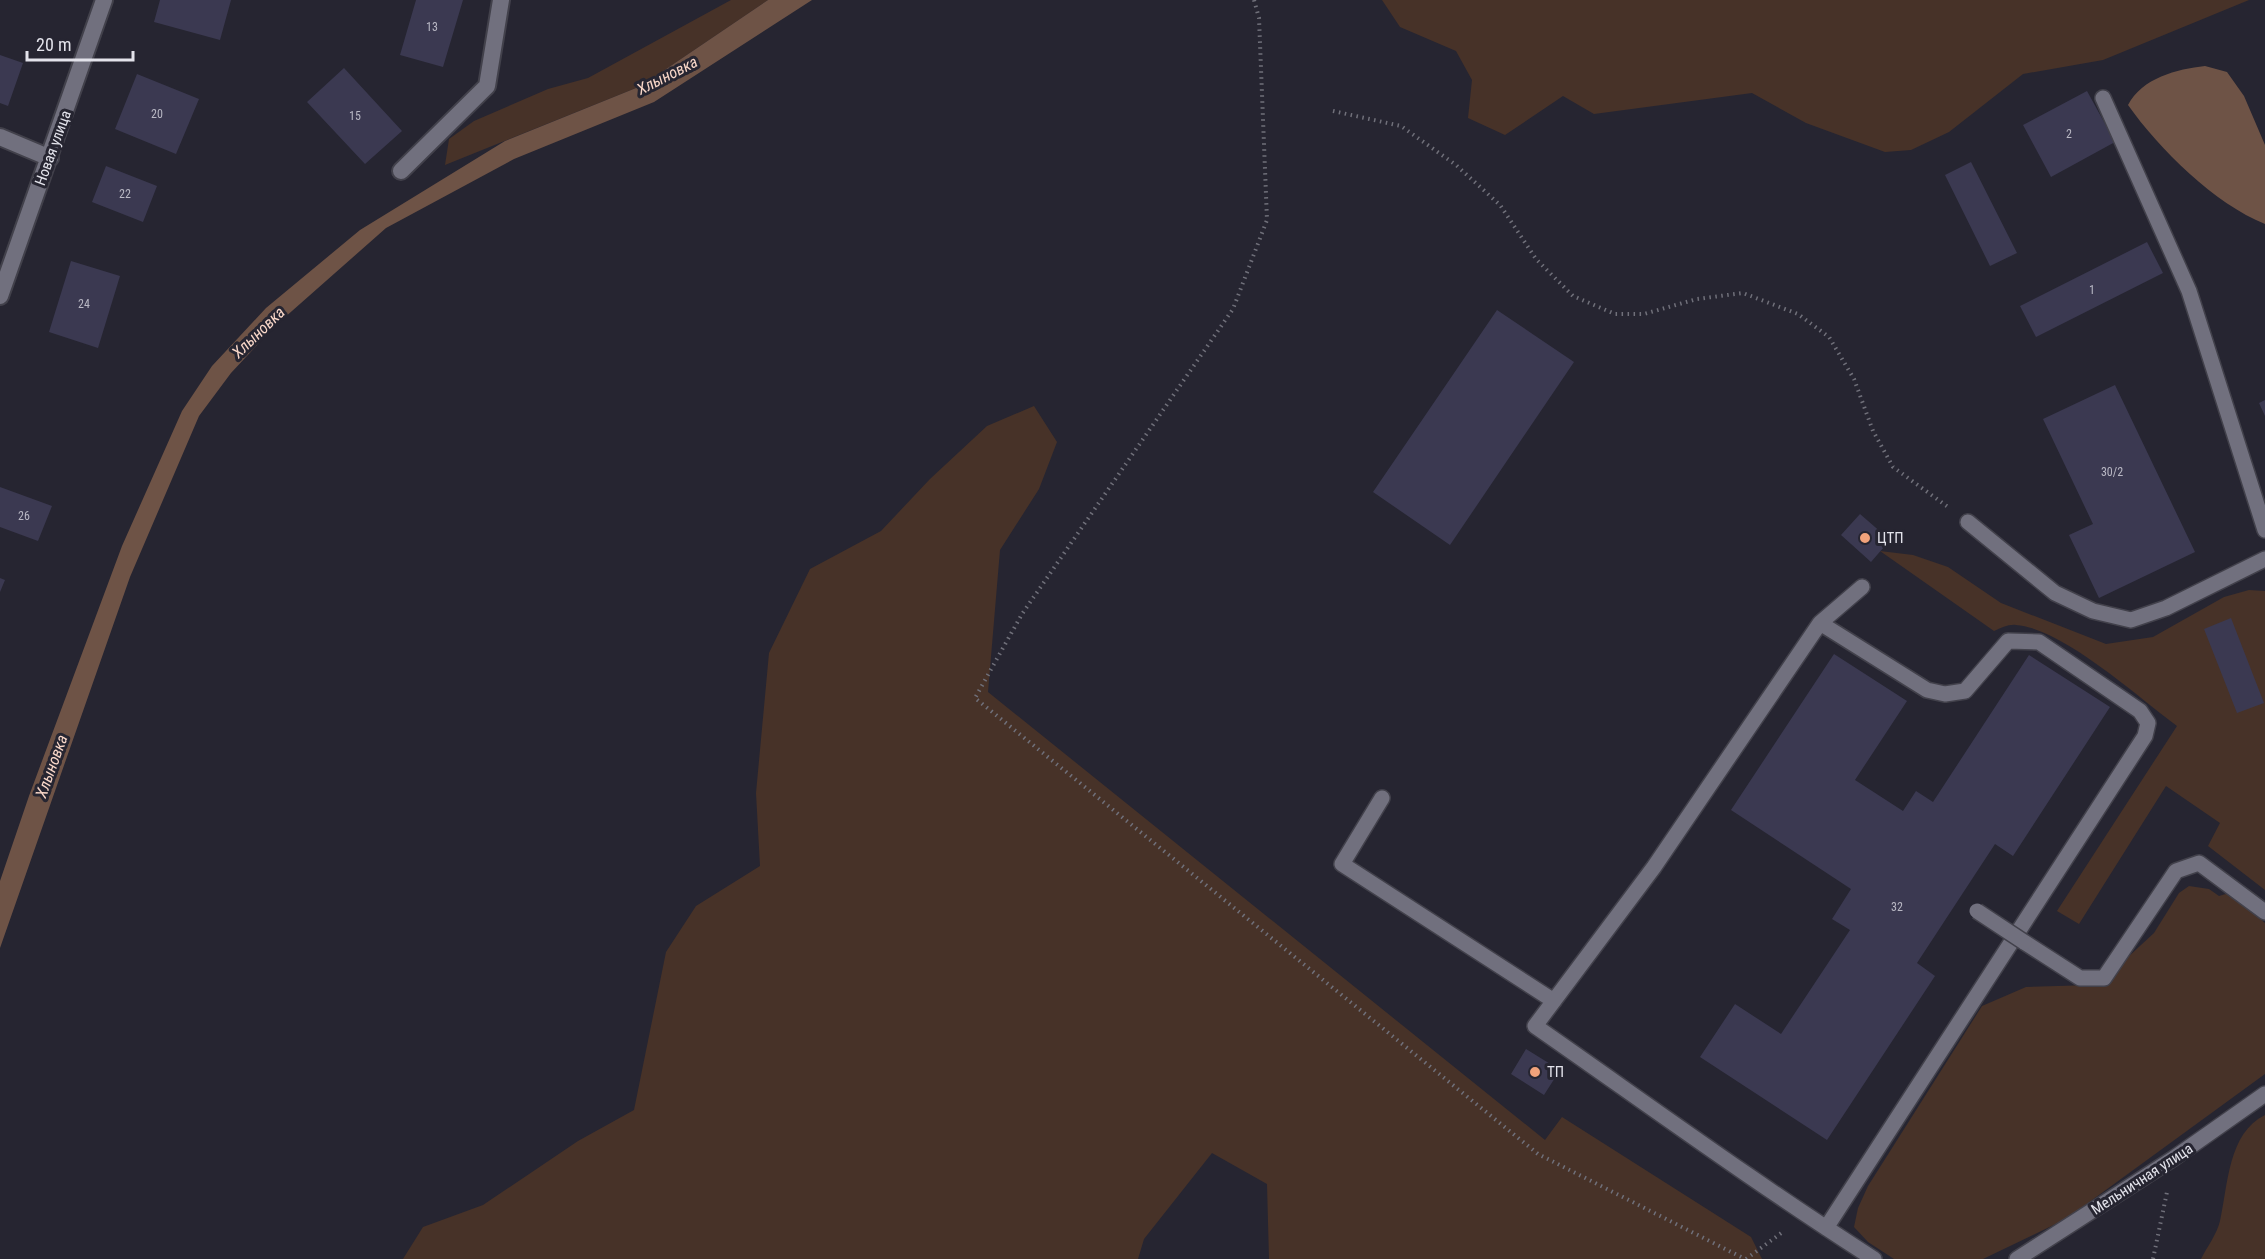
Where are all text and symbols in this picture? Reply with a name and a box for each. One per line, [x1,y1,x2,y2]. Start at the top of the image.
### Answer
house number: 13 [426,20,438,34]
scale bar [27,24,134,62]
text: 20 m [36,34,71,55]
water label: Хлыновка [633,52,701,99]
house number: 20 [151,107,163,121]
street label: Новая улица [31,108,75,188]
house number: 15 [349,109,361,123]
house number: 2 [2066,127,2072,141]
house number: 22 [119,187,131,201]
house number: 1 [2089,283,2095,297]
house number: 24 [78,297,90,311]
water label: Хлыновка [227,303,289,363]
house number: 30/2 [2101,465,2123,479]
house number: 26 [18,509,30,523]
place label: ЦТП [1877,529,1904,547]
marker: ЦТП [1858,531,1872,545]
water label: Хлыновка [31,732,72,801]
house number: 32 [1891,900,1903,914]
place label: ТП [1547,1063,1564,1081]
marker: ТП [1528,1065,1542,1079]
street label: Мельничная улица [2088,1139,2196,1219]

